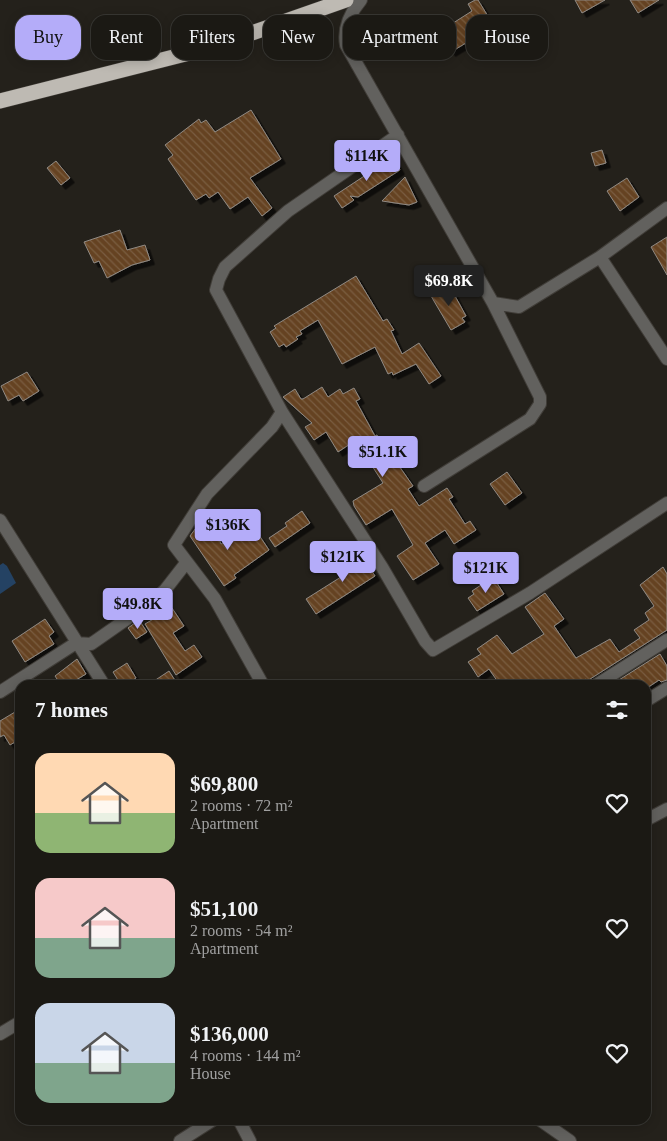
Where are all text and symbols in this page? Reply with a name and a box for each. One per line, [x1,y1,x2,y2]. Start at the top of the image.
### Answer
chip: Buy [15,15,81,60]
chip: Rent [91,15,161,60]
chip: Filters [171,15,253,60]
chip: New [263,15,333,60]
chip: Apartment [343,15,456,60]
chip: House [466,15,548,60]
pin: $114K [332,140,402,182]
text: $114K [345,147,389,164]
pin: $69.8K [408,264,490,307]
text: $69.8K [425,272,473,289]
pin: $51.1K [342,436,424,478]
text: $51.1K [359,443,407,460]
pin: $136K [193,508,263,551]
text: $136K [206,516,250,533]
pin: $121K [308,540,378,583]
text: $121K [321,548,365,565]
pin: $121K [451,552,521,594]
text: $121K [464,559,508,576]
pin: $49.8K [97,588,179,630]
text: $49.8K [114,595,162,612]
icon: filters [603,696,631,724]
text: 7 homes [35,698,108,722]
text: $69,800 [190,772,258,796]
icon: home [75,773,135,833]
icon: heart [603,789,631,817]
text: 2 rooms · 72 m² [190,797,293,814]
text: Apartment [190,815,258,832]
text: $51,100 [190,897,258,921]
icon: home [75,898,135,958]
icon: heart [603,914,631,942]
text: 2 rooms · 54 m² [190,922,293,939]
text: Apartment [190,940,258,957]
text: $136,000 [190,1022,269,1046]
icon: home [75,1023,135,1083]
icon: heart [603,1039,631,1067]
text: 4 rooms · 144 m² [190,1047,301,1064]
text: House [190,1065,231,1082]

